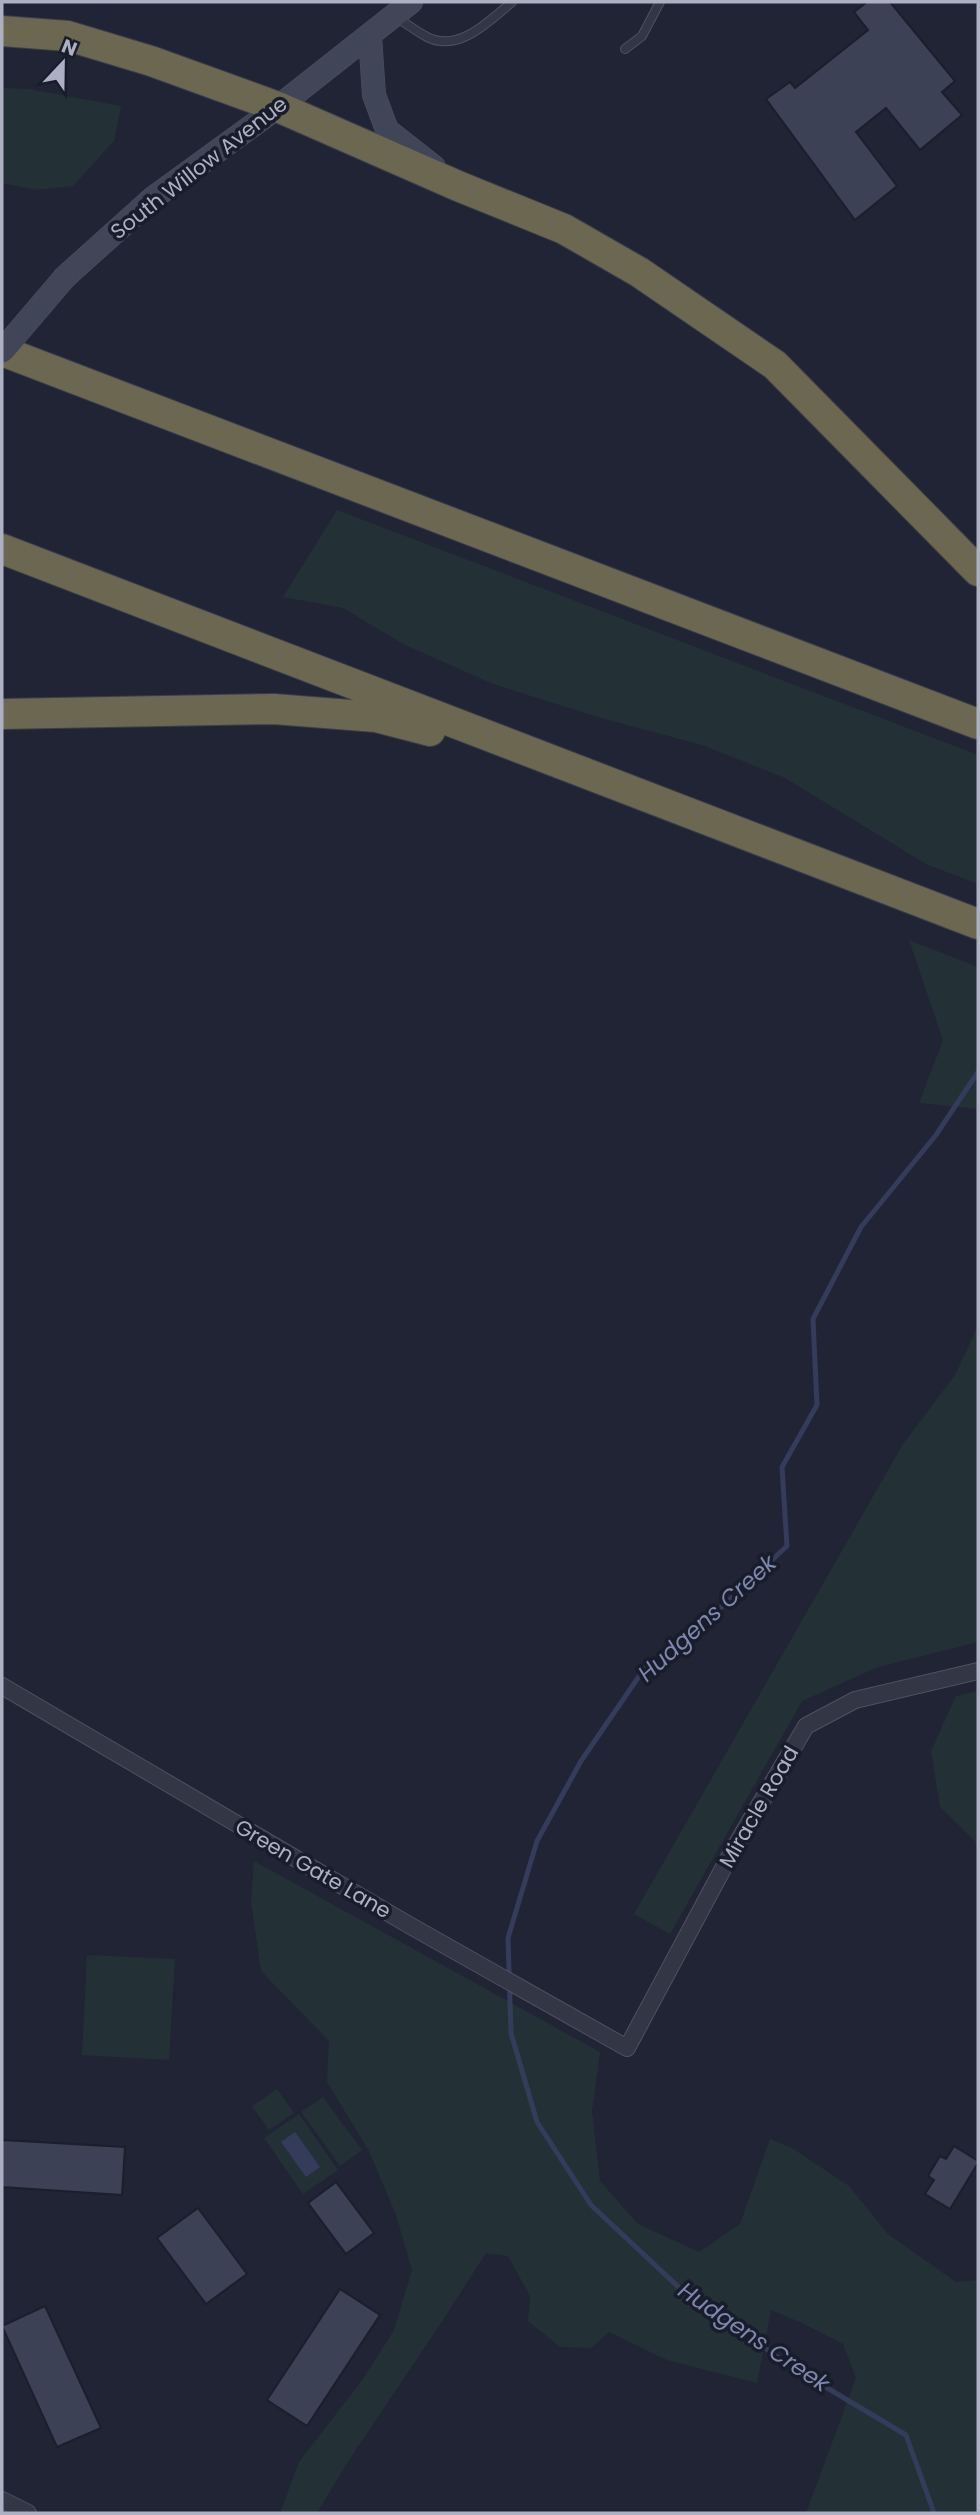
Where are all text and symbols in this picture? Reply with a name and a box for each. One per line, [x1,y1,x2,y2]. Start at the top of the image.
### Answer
north arrow [28,28,98,98]
text: N [57,33,81,63]
street label: South Willow Avenue [104,89,293,246]
water label: Hudgens Creek [631,1546,784,1689]
street label: Miracle Road [712,1740,805,1873]
street label: Green Gate Lane [230,1812,397,1925]
water label: Hudgens Creek [672,2274,837,2400]

